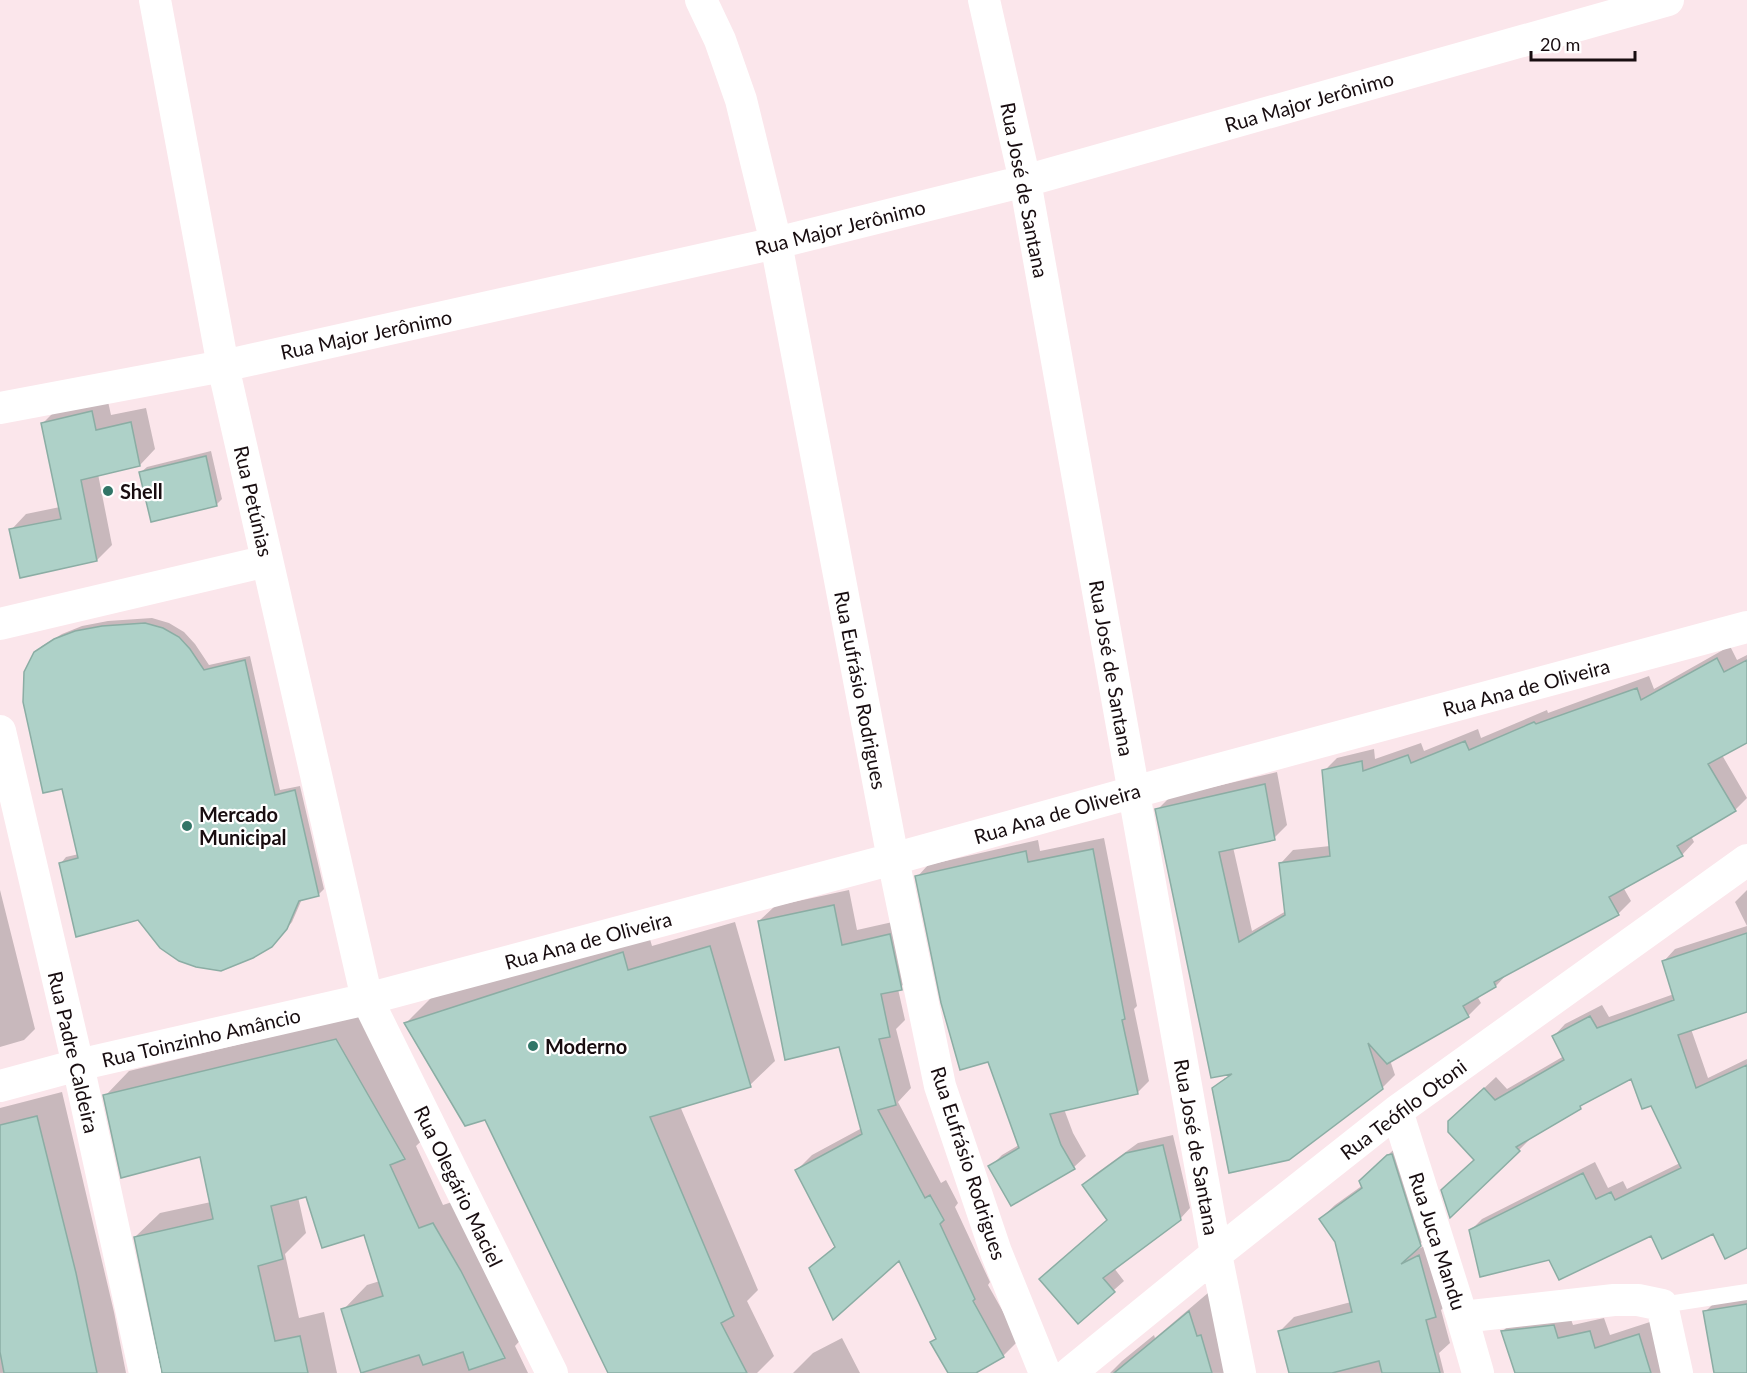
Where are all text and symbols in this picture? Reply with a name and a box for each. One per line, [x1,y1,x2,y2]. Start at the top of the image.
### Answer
scale bar [1531,24,1634,62]
text: 20 m [1540,33,1580,55]
street label: Rua Major Jerônimo [1222,65,1396,137]
street label: Rua José de Santana [996,100,1054,280]
street label: Rua Major Jerônimo [752,194,928,260]
street label: Rua Major Jerônimo [278,304,454,364]
street label: Rua Petúnias [230,443,278,559]
place label: Shell [120,479,163,503]
marker: Shell [101,484,115,498]
street label: Rua José de Santana [1085,578,1139,758]
street label: Rua Eufrásio Rodrigues [830,589,892,791]
street label: Rua Ana de Oliveira [1440,653,1612,721]
street label: Rua Ana de Oliveira [971,778,1143,848]
place label: Mercado Municipal [199,802,287,849]
marker: Mercado Municipal [180,819,194,833]
street label: Rua Ana de Oliveira [502,906,674,974]
street label: Rua Padre Caldeira [44,969,104,1135]
street label: Rua Toinzinho Amâncio [99,1002,303,1072]
place label: Moderno [545,1034,627,1058]
marker: Moderno [526,1039,540,1053]
street label: Rua Teófilo Otoni [1335,1054,1471,1164]
street label: Rua José de Santana [1170,1057,1224,1237]
street label: Rua Eufrásio Rodrigues [926,1063,1012,1263]
street label: Rua Olegário Maciel [410,1102,508,1270]
street label: Rua Juca Mandu [1404,1169,1472,1313]

